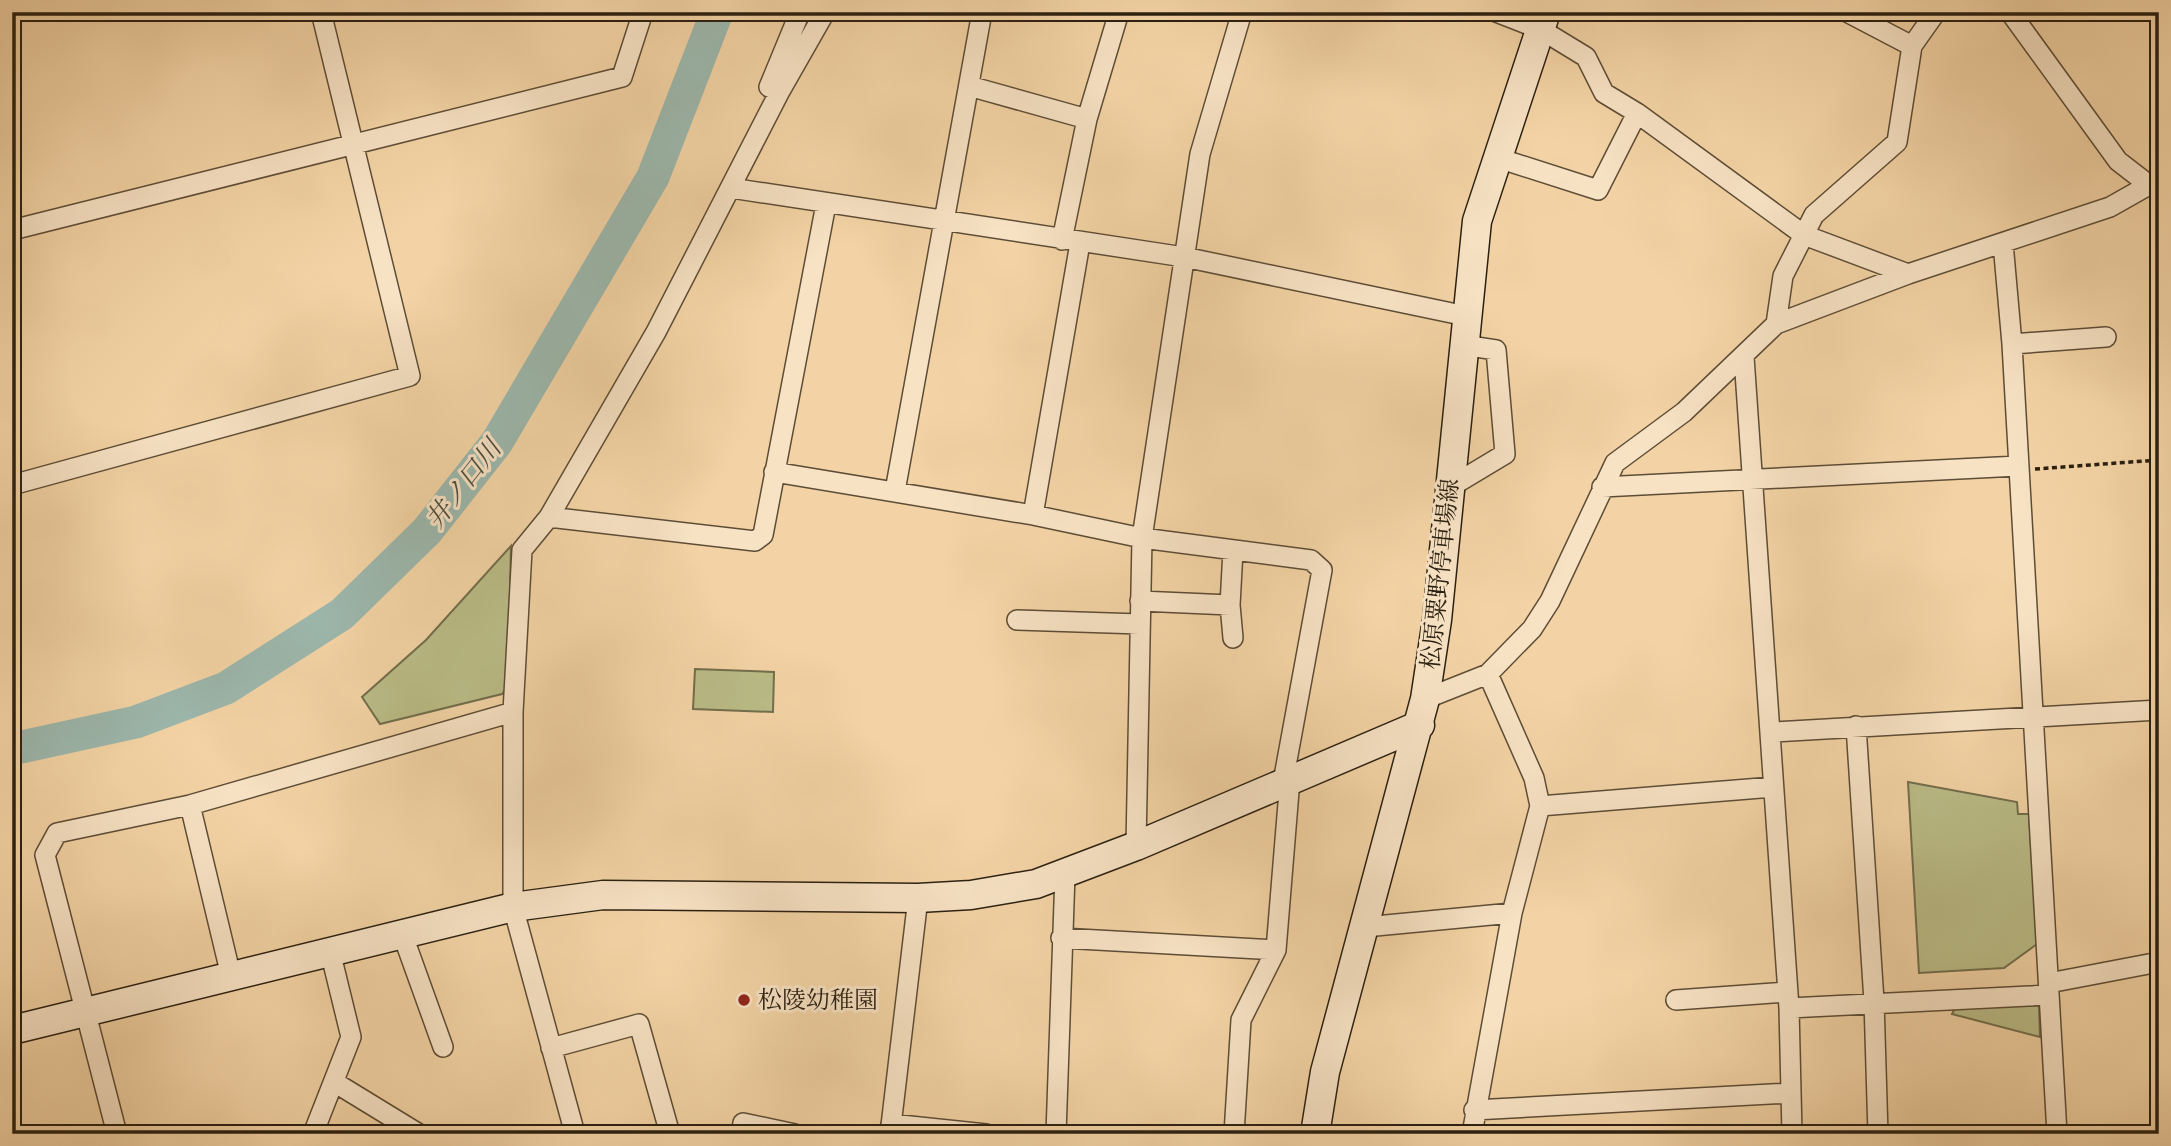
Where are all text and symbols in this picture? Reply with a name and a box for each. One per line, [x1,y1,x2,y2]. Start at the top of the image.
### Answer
water label: 井ノ口川 [419,431,510,535]
street label: 松原粟野停車場線 [1416,477,1466,671]
place label: 松陵幼稚園 [758,986,878,1016]
marker: 松陵幼稚園 [736,992,752,1008]

